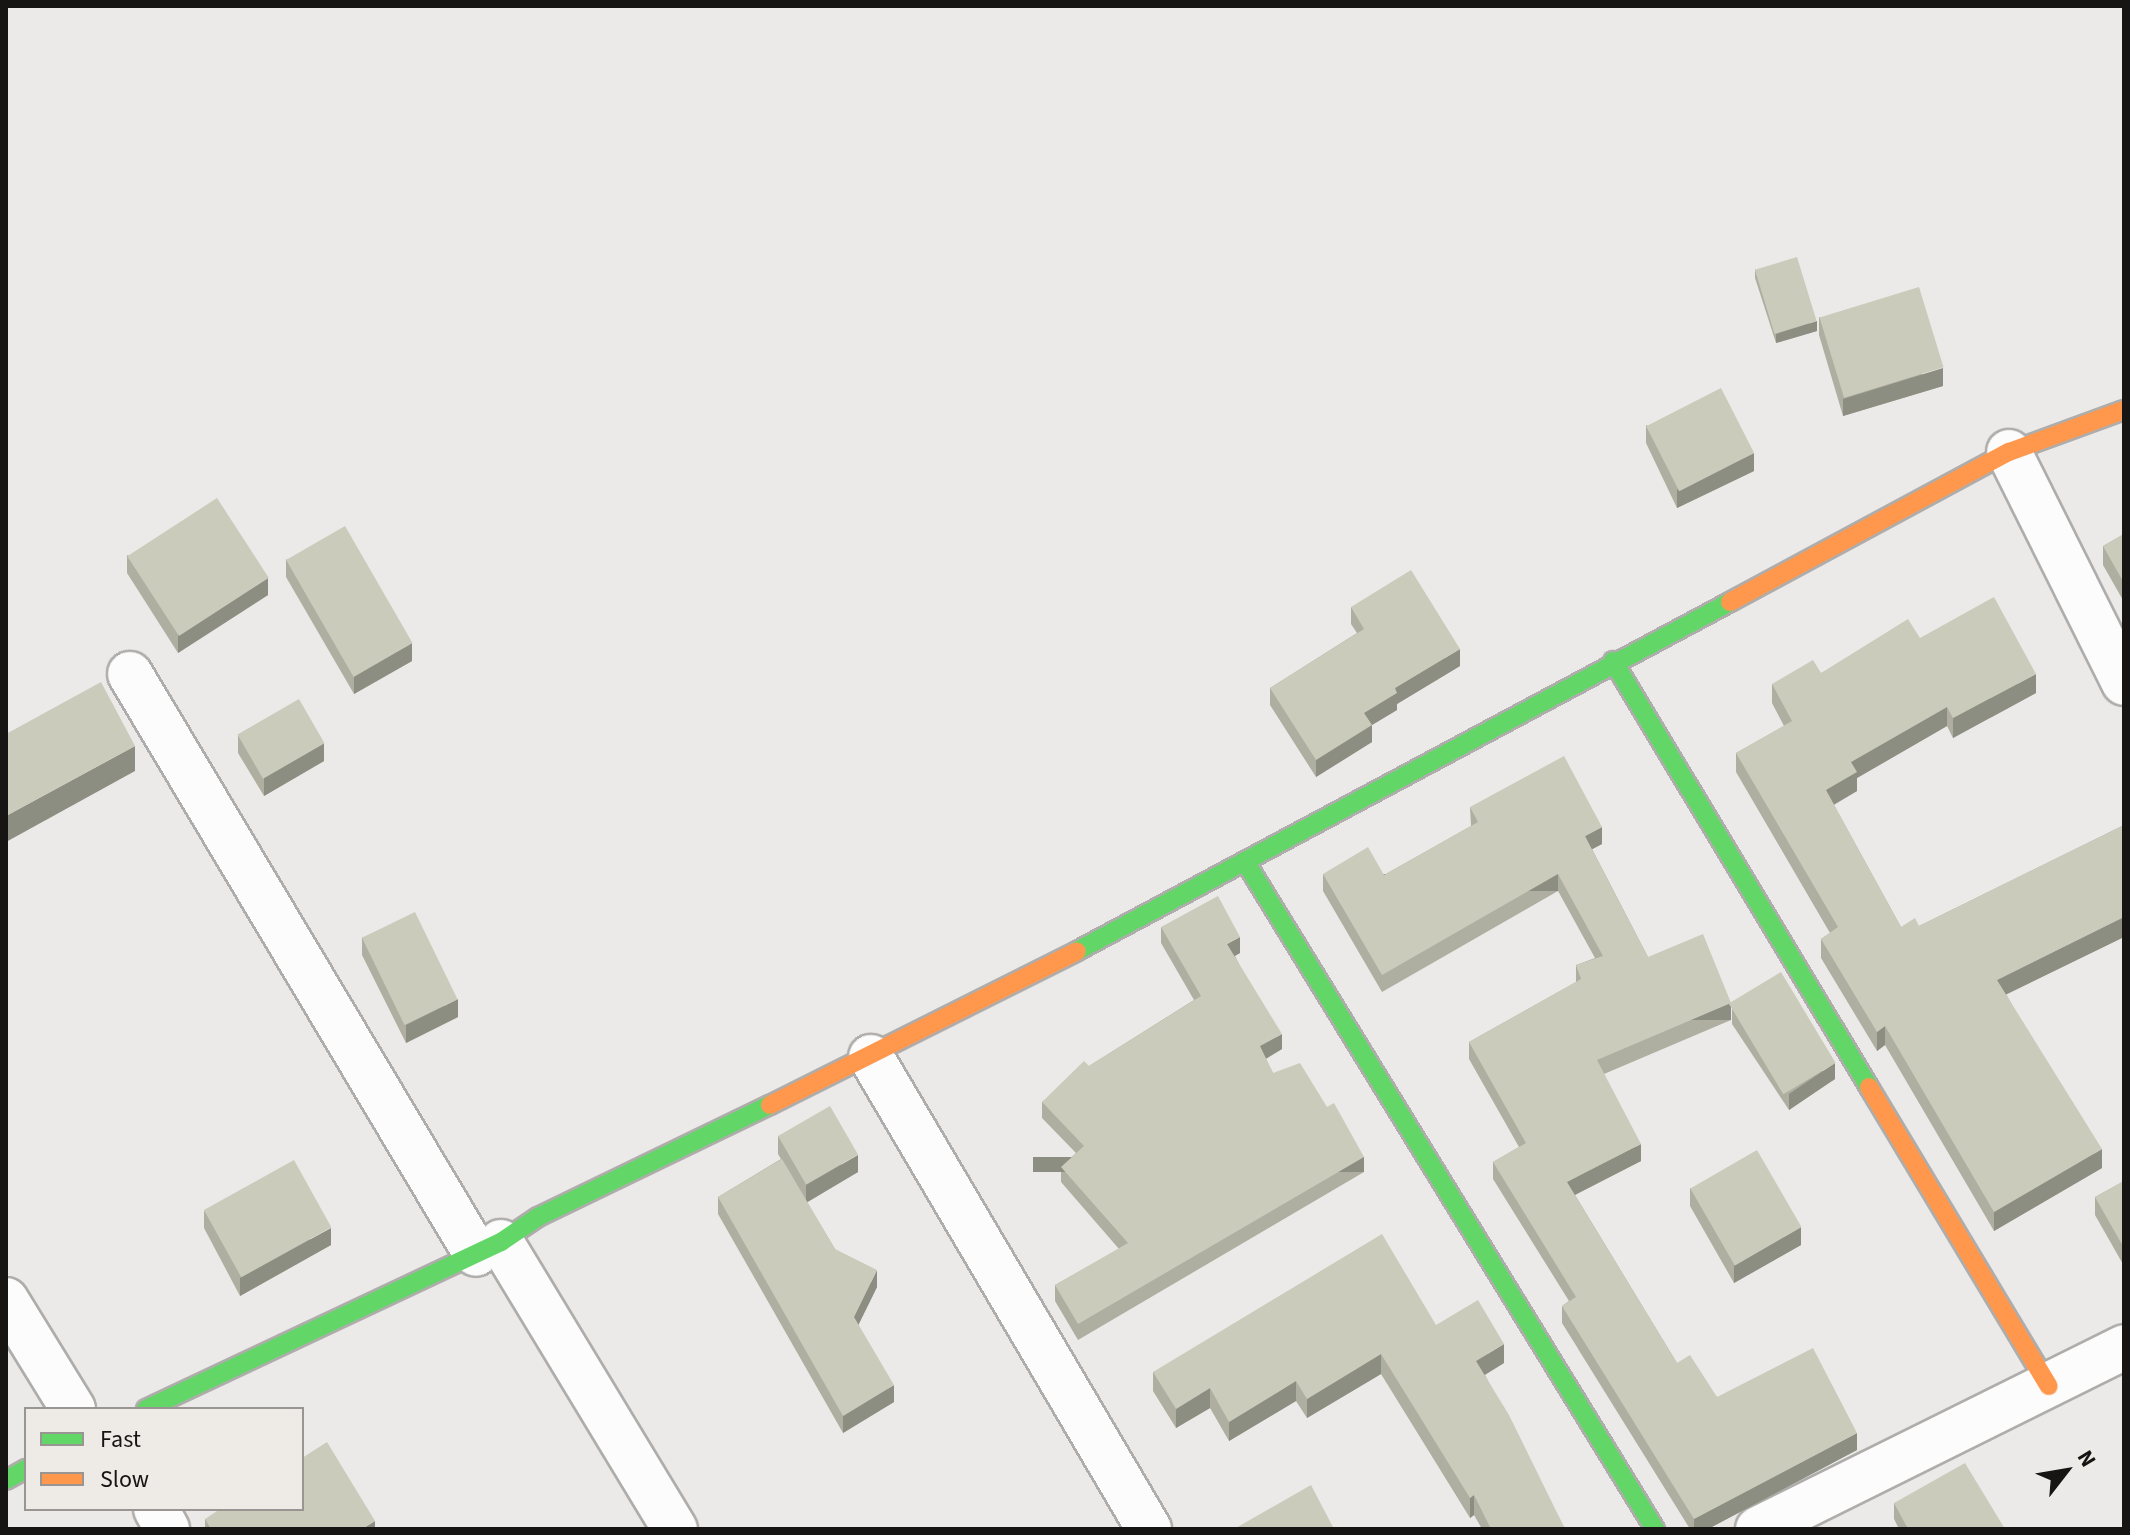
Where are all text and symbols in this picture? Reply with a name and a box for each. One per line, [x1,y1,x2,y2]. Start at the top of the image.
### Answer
legend [24,1407,304,1511]
text: Fast [100,1422,141,1457]
north arrow [2026,1431,2106,1511]
text: N [2069,1444,2104,1473]
text: Slow [100,1462,149,1497]

